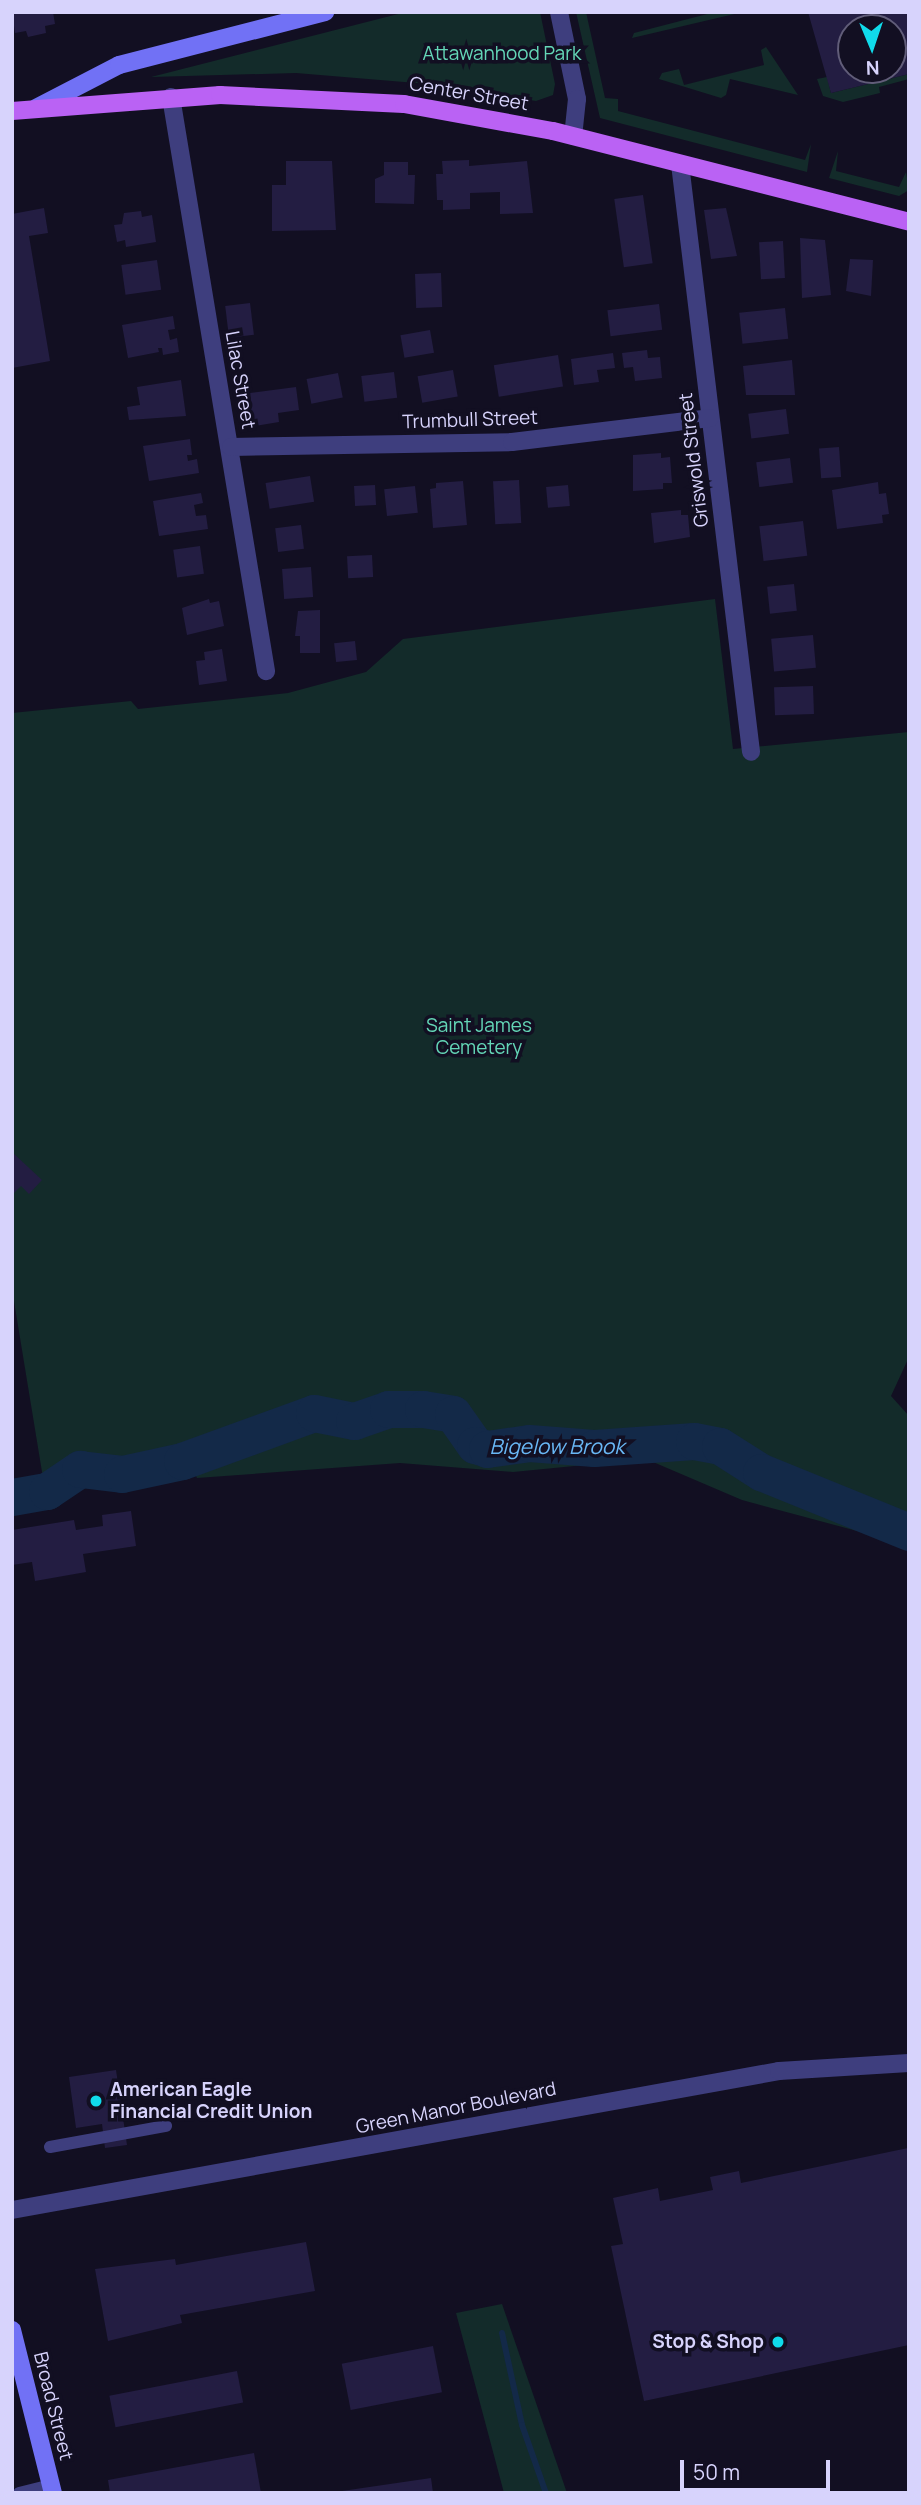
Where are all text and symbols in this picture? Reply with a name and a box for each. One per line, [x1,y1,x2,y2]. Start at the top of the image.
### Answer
north arrow [837,14,907,84]
park label: Attawanhood Park [423,43,581,65]
text: N [865,55,880,81]
street label: Center Street [408,72,530,116]
street label: Lilac Street [220,329,260,431]
street label: Griswold Street [674,392,714,528]
street label: Trumbull Street [402,406,538,434]
park label: Saint James Cemetery [426,1015,532,1059]
water label: Bigelow Brook [489,1433,625,1459]
street label: Green Manor Boulevard [354,2077,558,2139]
place label: American Eagle Financial Credit Union [110,2079,312,2123]
marker: American Eagle Financial Credit Union [88,2093,104,2109]
place label: Stop & Shop [652,2331,764,2353]
marker: Stop & Shop [770,2334,786,2350]
street label: Broad Street [29,2349,77,2463]
scale bar [683,2446,834,2490]
text: 50 m [693,2458,740,2486]

